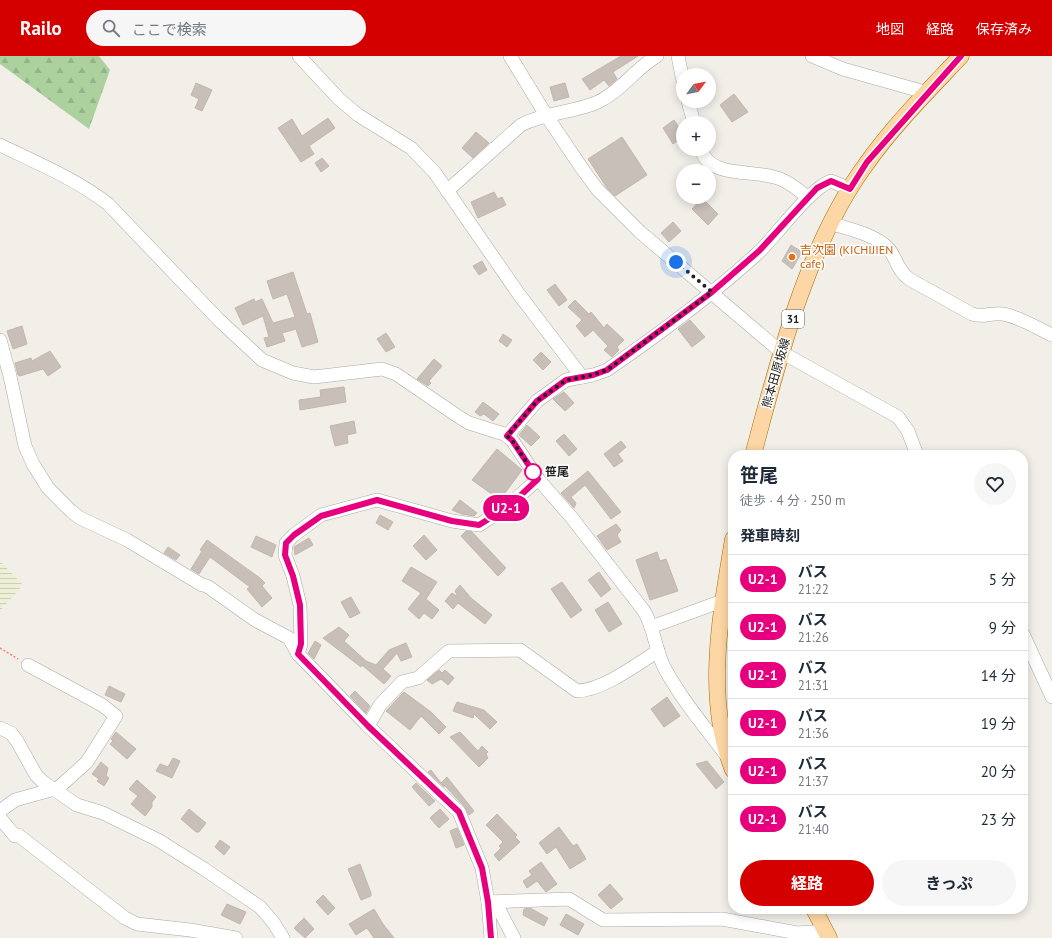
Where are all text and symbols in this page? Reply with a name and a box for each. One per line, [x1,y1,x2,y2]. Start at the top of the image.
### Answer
search box [86,10,366,46]
text: Railo [20,16,62,40]
icon: search [100,17,122,39]
text: ここで検索 [132,20,207,39]
text: 地図 [876,20,904,38]
text: 経路 [926,20,954,38]
text: 保存済み [976,20,1032,38]
north arrow [676,68,716,108]
map controls [676,68,716,204]
button: + [676,116,716,156]
button: − [676,164,716,204]
place label: 吉次園 (KICHIJIEN cafe) [800,242,893,271]
your location [666,252,686,272]
marker: 吉次園 (KICHIJIEN cafe) [787,252,797,262]
road number: 31 [782,310,804,328]
street label: 熊本田原坂線 [758,336,793,410]
marker: 笹尾 [524,463,542,481]
text: 笹尾 [740,463,778,487]
button: heart [974,463,1016,505]
place label: 笹尾 [545,464,569,479]
text: 徒歩 · 4 分 · 250 m [740,492,846,509]
line badge: U2-1 [478,495,534,521]
text: U2-1 [491,499,521,517]
text: 発車時刻 [740,526,800,545]
text: バス [798,562,828,581]
text: U2-1 [748,570,778,588]
text: 5 分 [989,570,1016,589]
text: 21:22 [798,581,829,598]
text: バス [798,610,828,629]
text: U2-1 [748,618,778,636]
text: 9 分 [989,618,1016,637]
text: 21:26 [798,629,829,646]
text: バス [798,658,828,677]
text: U2-1 [748,666,778,684]
text: 14 分 [981,666,1016,685]
text: 21:31 [798,677,829,694]
text: バス [798,706,828,725]
text: U2-1 [748,714,778,732]
text: 19 分 [981,714,1016,733]
text: 21:36 [798,725,829,742]
text: バス [798,754,828,773]
text: U2-1 [748,762,778,780]
text: 20 分 [981,762,1016,781]
text: 21:37 [798,773,829,790]
text: バス [798,802,828,821]
text: U2-1 [748,810,778,828]
text: 23 分 [981,810,1016,829]
text: 21:40 [798,821,829,838]
button: 経路 [740,860,874,906]
button: きっぷ [882,860,1016,906]

